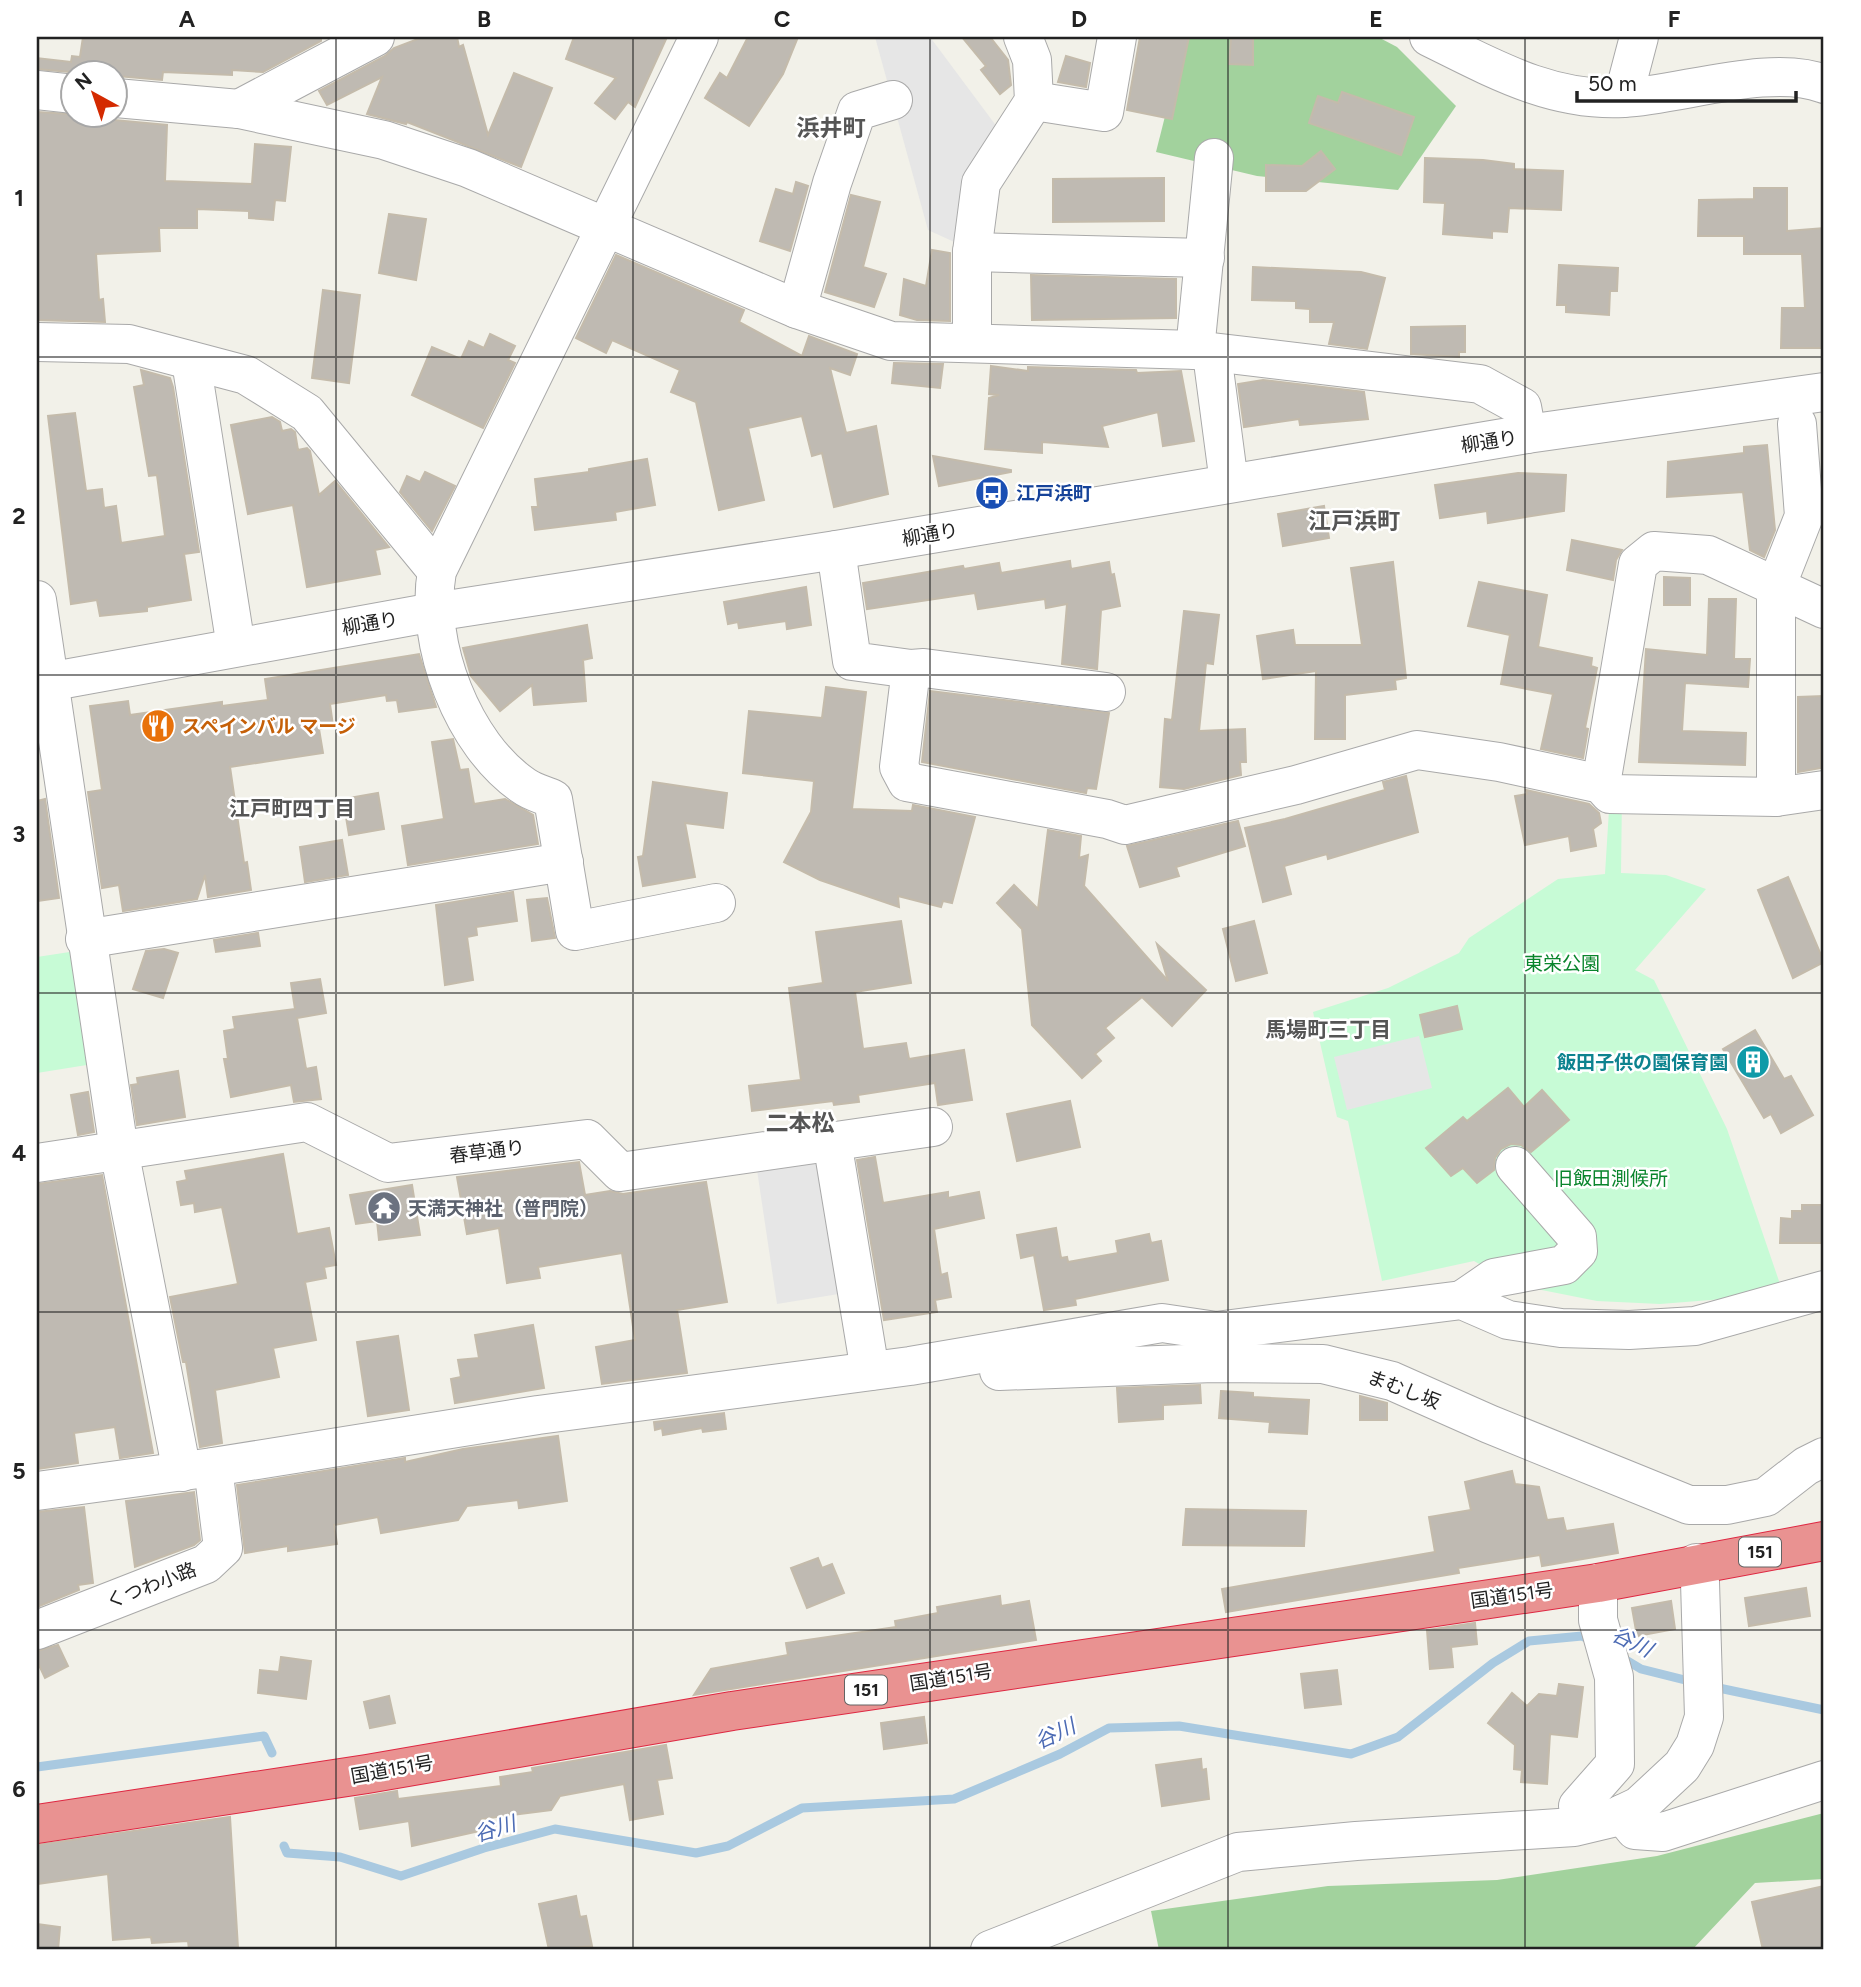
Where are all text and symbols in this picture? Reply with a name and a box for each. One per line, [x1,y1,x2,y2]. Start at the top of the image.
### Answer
text: A [179,5,196,33]
text: B [477,5,491,33]
text: C [774,5,791,33]
text: D [1071,5,1087,33]
text: E [1369,5,1383,33]
text: F [1668,5,1681,33]
north arrow [60,60,130,130]
scale bar [1577,60,1796,104]
text: N [70,68,96,95]
text: 50 m [1588,71,1637,96]
district label: 浜井町 [797,114,866,142]
text: 1 [14,184,24,212]
street label: 柳通り [1459,426,1519,457]
bus stop icon: 江戸浜町 [973,474,1011,512]
place label: 江戸浜町 [1016,482,1092,505]
text: 2 [12,502,26,530]
district label: 江戸浜町 [1308,507,1400,535]
street label: 柳通り [900,518,960,551]
street label: 柳通り [340,607,400,640]
restaurant icon: スペインバル マージ [139,707,177,745]
place label: スペインバル マージ [182,715,356,738]
district label: 江戸町四丁目 [229,796,355,821]
text: 3 [13,820,25,848]
park label: 東栄公園 [1524,952,1600,975]
district label: 馬場町三丁目 [1265,1017,1391,1042]
building icon: 飯田子供の園保育園 [1734,1043,1772,1081]
place label: 飯田子供の園保育園 [1557,1051,1728,1074]
district label: 二本松 [766,1109,835,1137]
street label: 春草通り [448,1135,526,1168]
text: 4 [12,1139,26,1167]
park label: 旧飯田測候所 [1554,1167,1668,1190]
temple icon: 天満天神社（普門院） [365,1189,403,1227]
place label: 天満天神社（普門院） [408,1197,598,1220]
street label: まむし坂 [1364,1365,1443,1414]
text: 5 [12,1457,26,1485]
road number: 151 [1739,1538,1781,1567]
street label: くつわ小路 [103,1558,200,1613]
street label: 国道151号 [1469,1578,1555,1613]
water label: 谷川 [1608,1621,1658,1663]
street label: 国道151号 [908,1660,994,1695]
road number: 151 [845,1675,887,1704]
water label: 谷川 [1030,1712,1081,1754]
street label: 国道151号 [349,1751,435,1788]
text: 6 [12,1775,26,1803]
water label: 谷川 [471,1810,521,1847]

